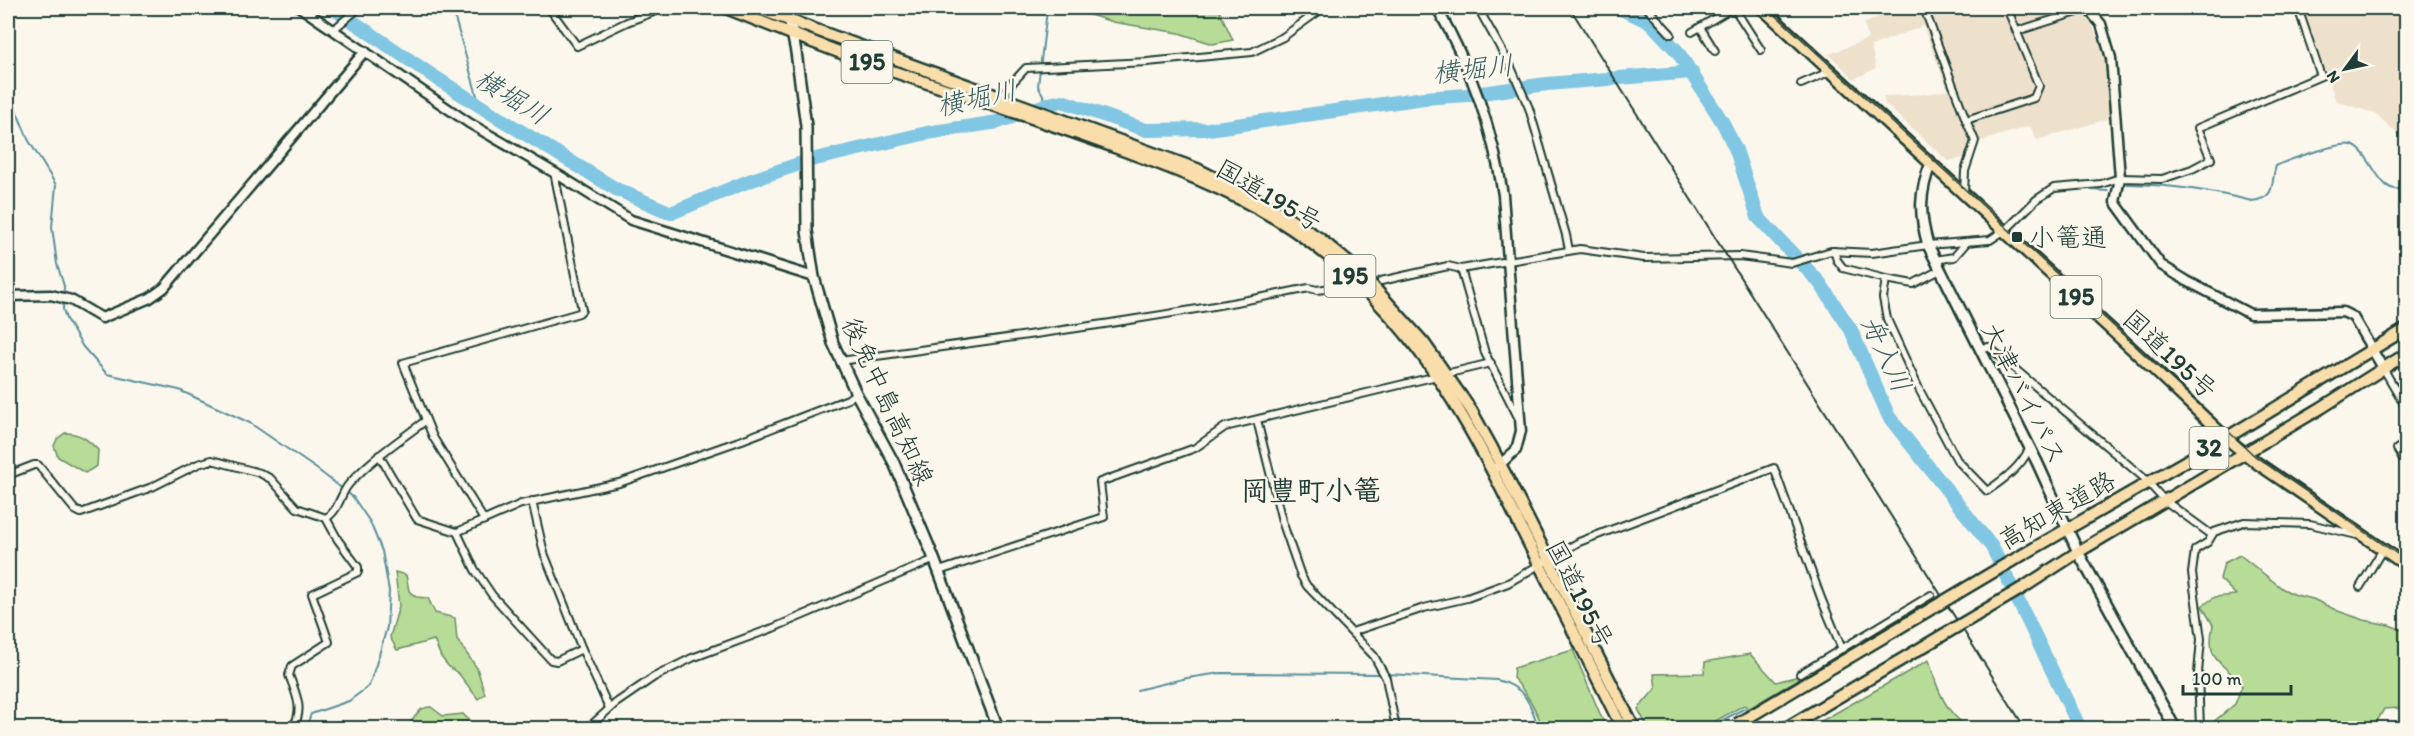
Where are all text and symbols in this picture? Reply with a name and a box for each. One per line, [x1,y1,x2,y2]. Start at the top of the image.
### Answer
north arrow [2315,39,2375,99]
road number: 195 [842,41,892,83]
water label: 横堀川 [1431,48,1515,89]
water label: 横堀川 [469,61,555,132]
text: N [2322,67,2344,87]
water label: 横堀川 [934,73,1020,122]
street label: 国道195号 [1210,152,1328,238]
place label: 小篭通 [2029,221,2107,253]
marker: 小篭通 [2010,230,2024,244]
road number: 195 [1324,255,1376,297]
road number: 195 [2050,276,2102,318]
street label: 国道195号 [2116,302,2224,406]
water label: 舟入川 [1854,310,1919,397]
street label: 後免中島高知線 [835,312,941,490]
street label: 大津バイパス [1974,316,2074,470]
road number: 32 [2190,427,2228,469]
street label: 高知東道路 [1993,464,2121,556]
district label: 岡豊町小篭 [1241,473,1381,507]
street label: 国道195号 [1539,534,1621,654]
scale bar [2183,658,2291,696]
text: 100 m [2192,668,2242,690]

